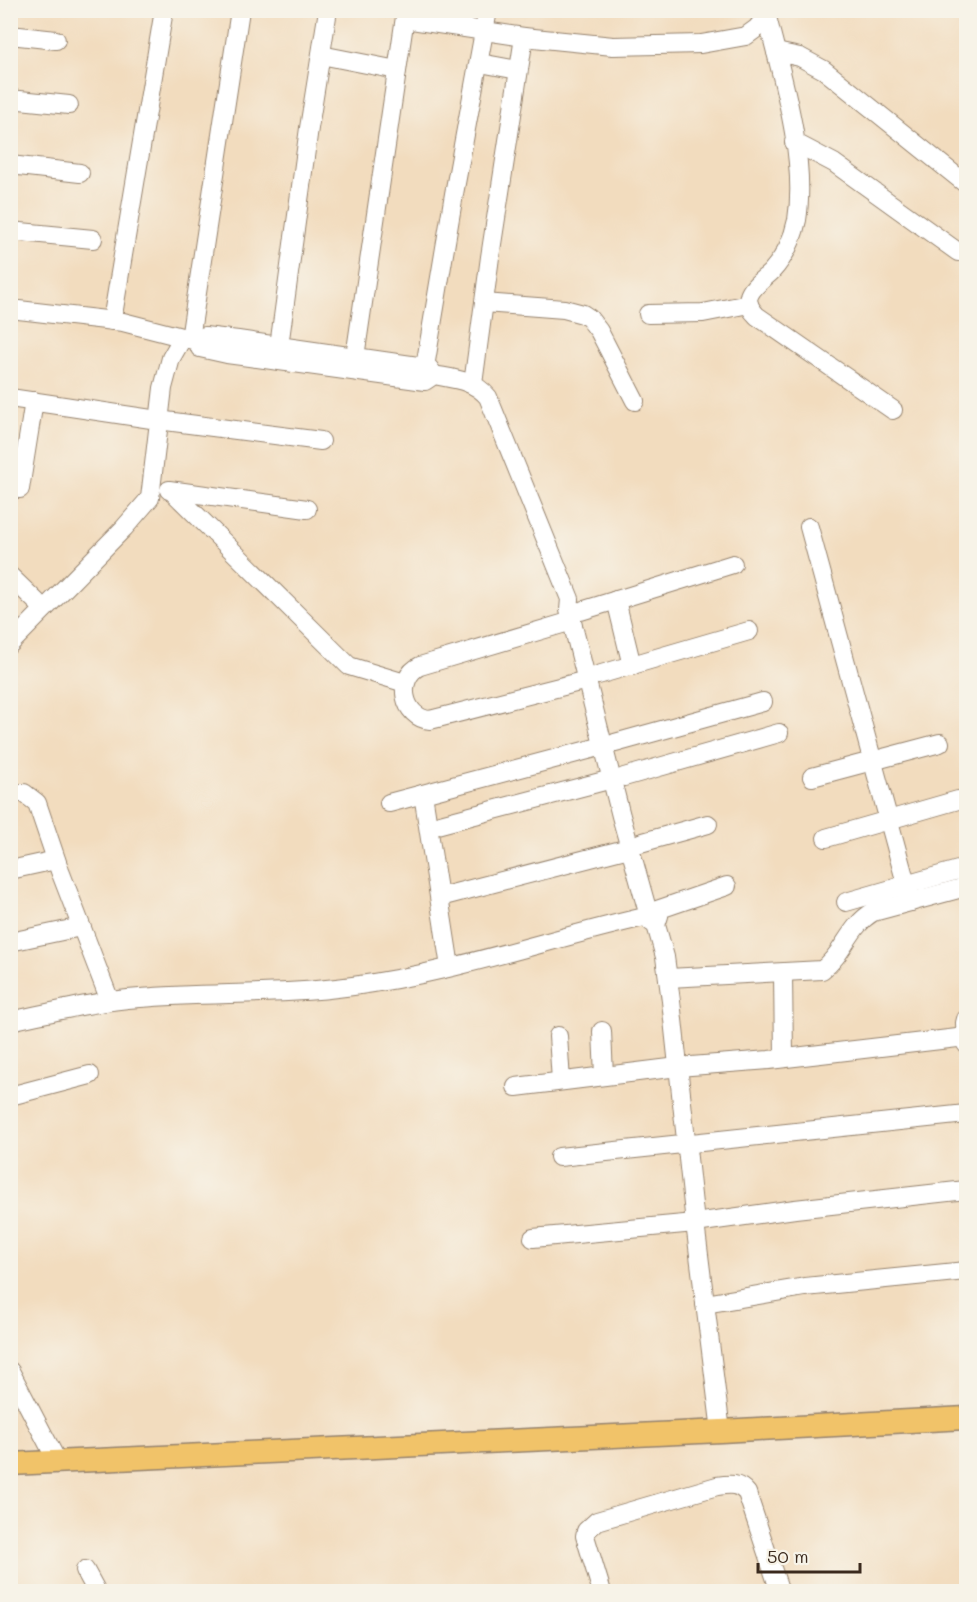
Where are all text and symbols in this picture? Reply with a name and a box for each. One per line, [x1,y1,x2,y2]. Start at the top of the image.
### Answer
scale bar [758,1536,860,1574]
text: 50 m [767,1544,809,1568]

